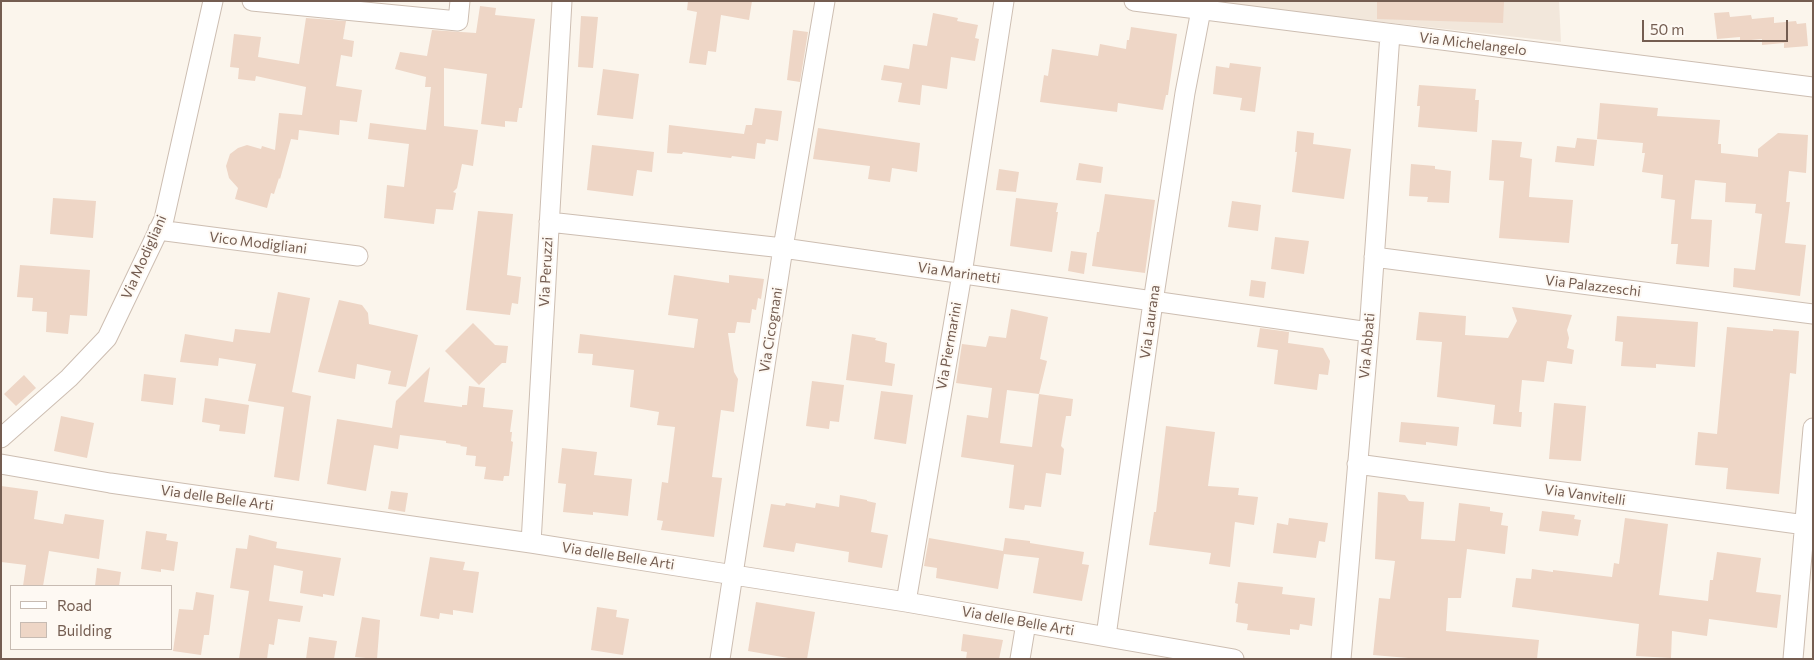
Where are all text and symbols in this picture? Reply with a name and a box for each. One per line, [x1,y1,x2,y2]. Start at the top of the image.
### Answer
scale bar [1644,10,1790,42]
text: 50 m [1650,20,1684,38]
street label: Via Michelangelo [1418,29,1528,59]
street label: Via Modigliani [118,212,170,302]
street label: Vico Modigliani [208,229,308,257]
street label: Via Peruzzi [536,237,556,307]
street label: Via Marinetti [917,259,1001,287]
street label: Via Palazzeschi [1544,272,1642,300]
street label: Via Laurana [1136,284,1164,360]
street label: Via Cicognani [756,286,786,374]
street label: Via Piermarini [933,301,965,391]
street label: Via Abbati [1356,312,1378,380]
street label: Via Vanvitelli [1543,481,1627,509]
street label: Via delle Belle Arti [159,482,275,514]
street label: Via delle Belle Arti [560,539,676,573]
legend [10,585,172,650]
text: Road [57,596,92,614]
street label: Via delle Belle Arti [960,603,1076,639]
text: Building [57,621,112,639]

